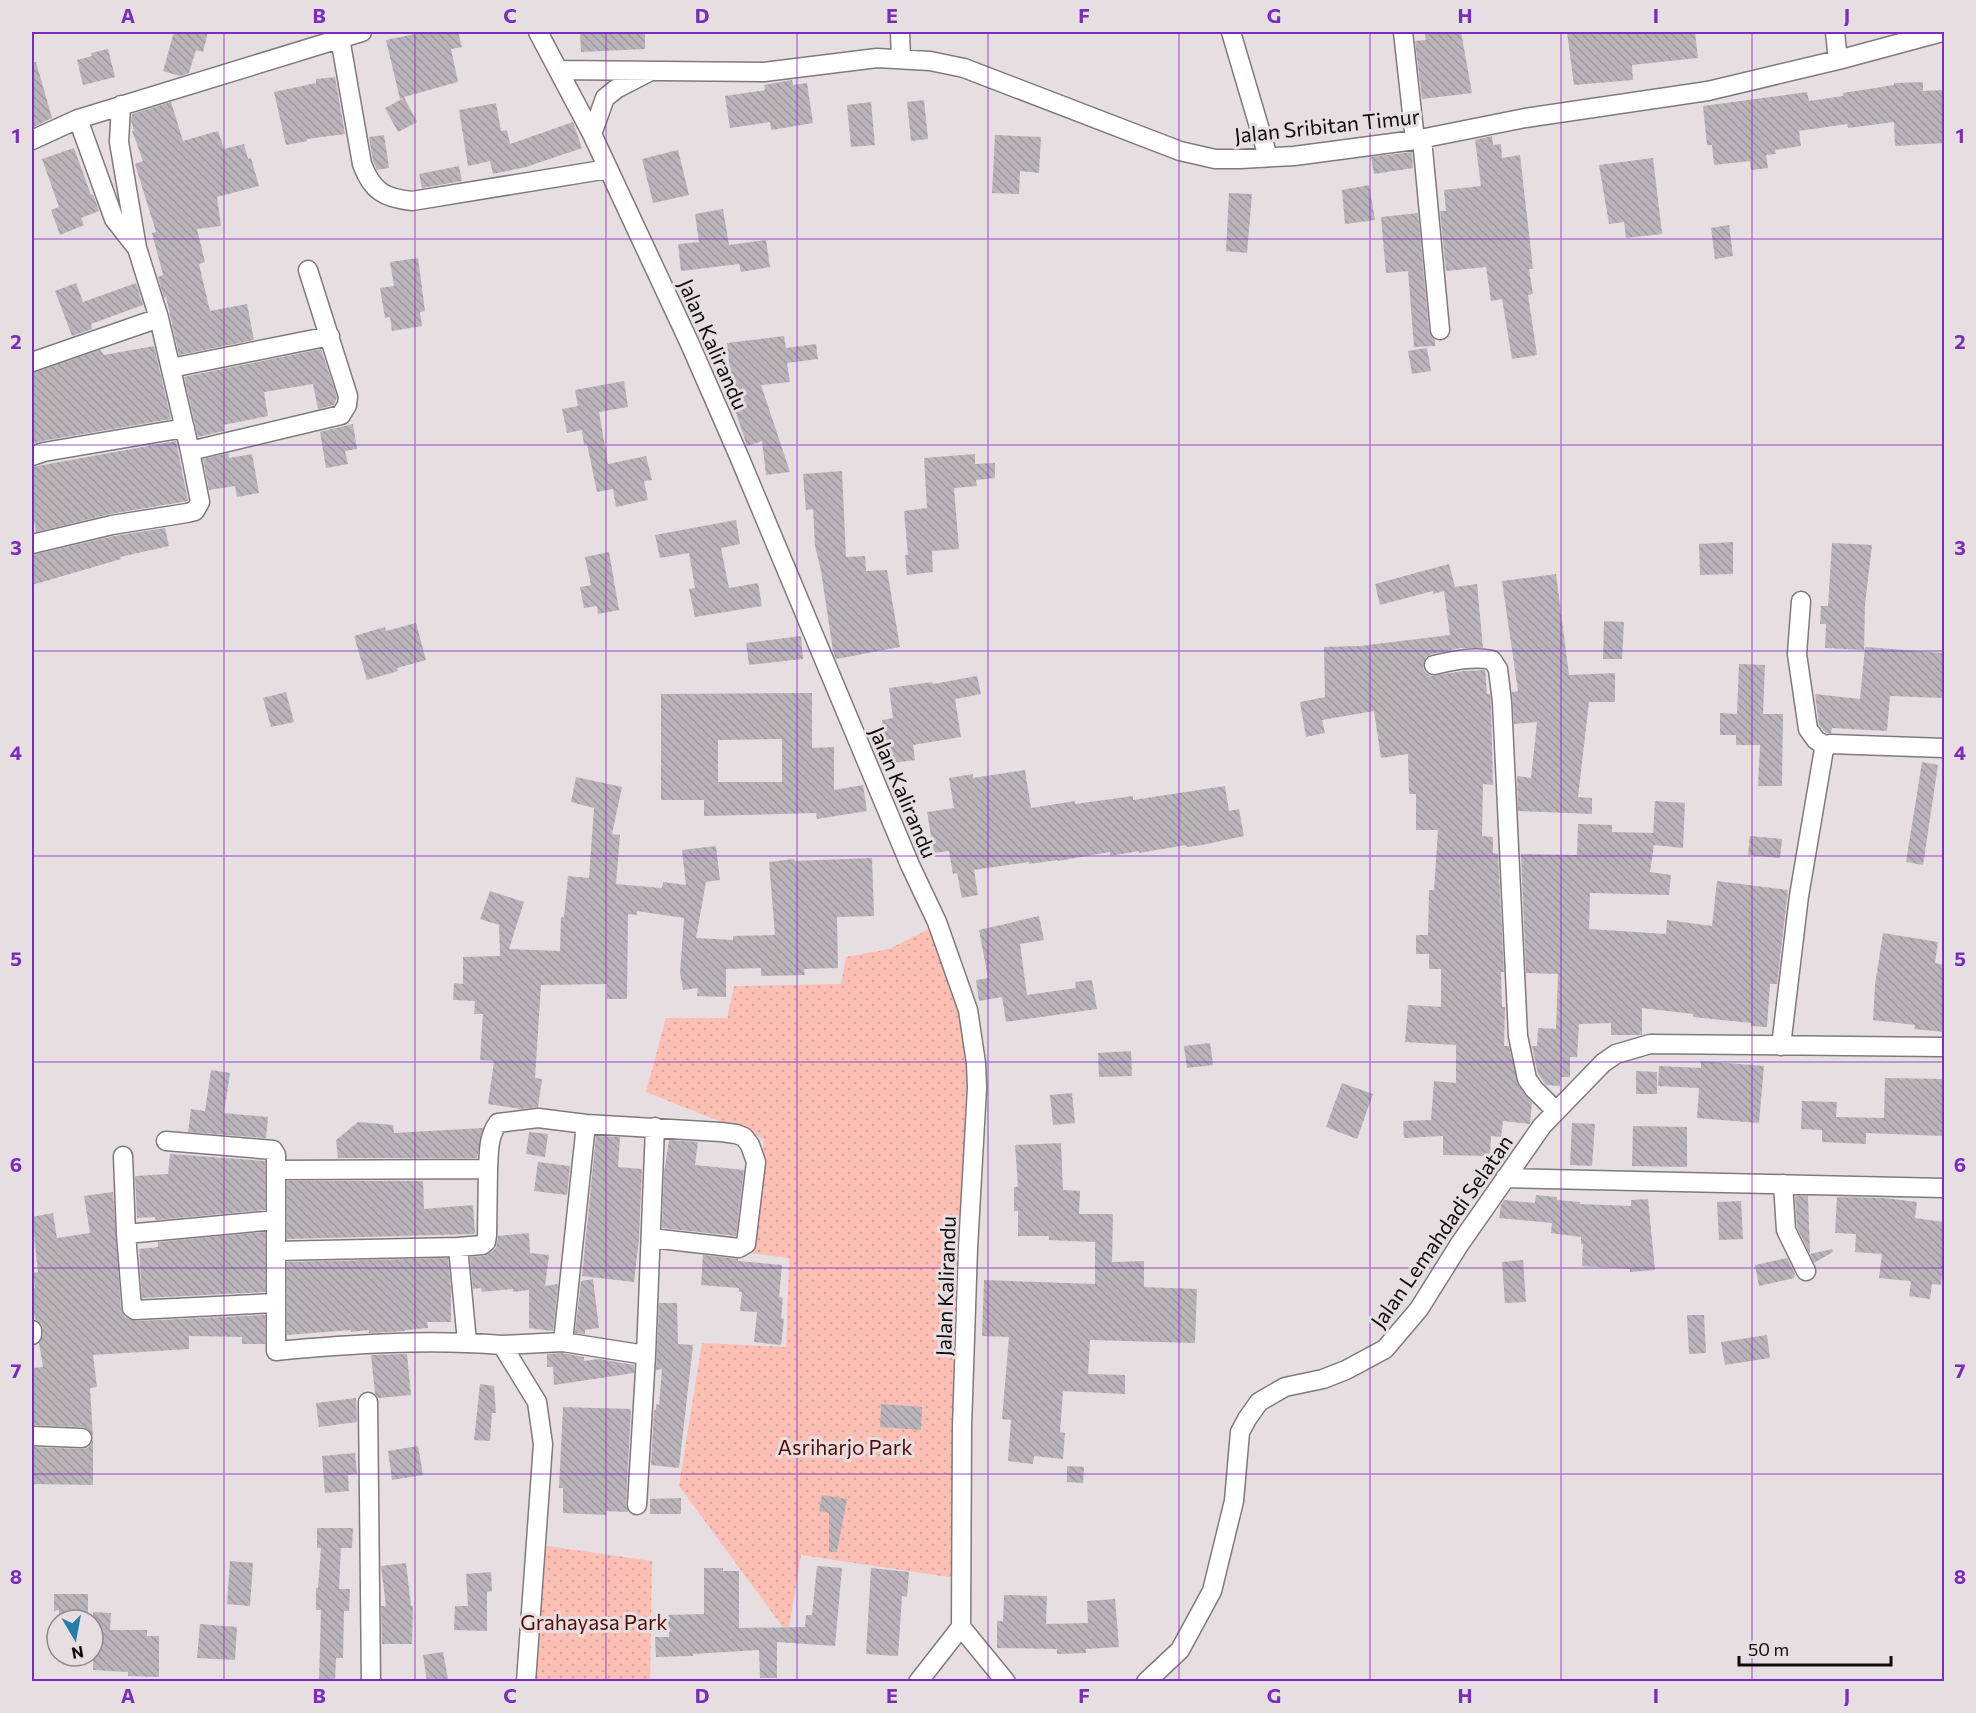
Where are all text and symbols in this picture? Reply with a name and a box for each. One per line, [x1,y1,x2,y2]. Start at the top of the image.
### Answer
text: A [121,3,135,27]
text: B [312,3,326,27]
text: C [503,3,517,27]
text: D [695,3,709,27]
text: E [886,3,898,27]
text: F [1078,3,1090,27]
text: G [1267,3,1281,27]
text: H [1458,3,1473,27]
text: I [1653,3,1659,27]
text: J [1844,3,1850,27]
street label: Jalan Sribitan Timur [1233,103,1421,147]
text: 1 [11,123,21,147]
text: 1 [1955,123,1965,147]
street label: Jalan Kalirandu [674,275,754,413]
text: 2 [10,329,22,353]
text: 2 [1954,329,1966,353]
text: 3 [10,535,22,559]
text: 3 [1954,535,1966,559]
street label: Jalan Kalirandu [865,723,943,861]
text: 4 [10,740,22,764]
text: 4 [1954,740,1966,764]
text: 5 [10,946,22,970]
text: 5 [1954,946,1966,970]
street label: Jalan Lemahdadi Selatan [1365,1130,1517,1332]
text: 6 [10,1152,22,1176]
text: 6 [1954,1152,1966,1176]
street label: Jalan Kalirandu [930,1215,960,1357]
text: 7 [11,1358,22,1382]
text: 7 [1955,1358,1966,1382]
park label: Asriharjo Park [777,1434,913,1459]
text: 8 [10,1564,22,1588]
text: 8 [1954,1564,1966,1588]
north arrow [45,1608,105,1668]
park label: Grahayasa Park [520,1609,668,1634]
scale bar [1739,1629,1890,1667]
text: 50 m [1748,1638,1789,1660]
text: N [70,1643,85,1664]
text: A [121,1683,135,1707]
text: B [312,1683,326,1707]
text: C [503,1683,517,1707]
text: D [695,1683,709,1707]
text: E [886,1683,898,1707]
text: F [1078,1683,1090,1707]
text: G [1267,1683,1281,1707]
text: H [1458,1683,1473,1707]
text: I [1653,1683,1659,1707]
text: J [1844,1683,1850,1707]

